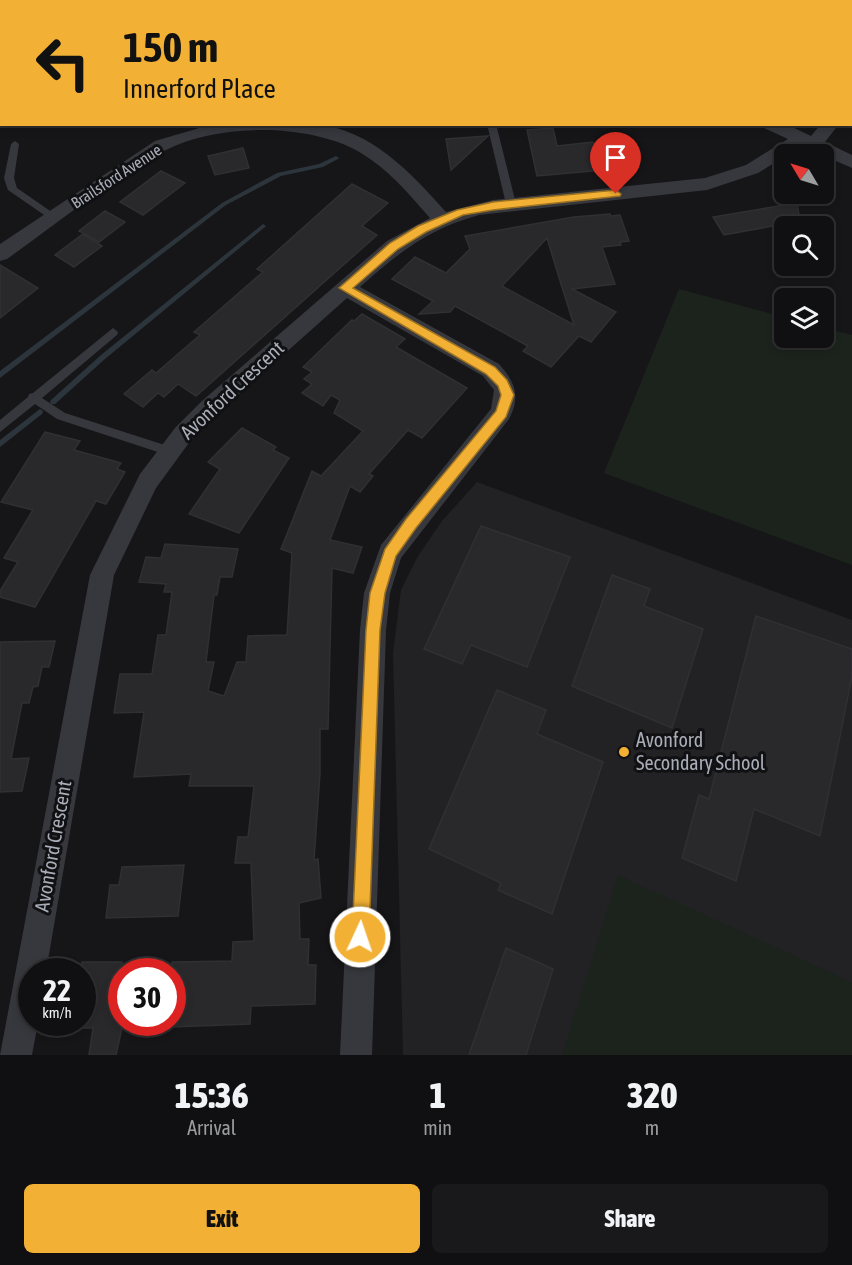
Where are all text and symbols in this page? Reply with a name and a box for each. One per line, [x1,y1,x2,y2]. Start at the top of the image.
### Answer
text: 150 m [123,23,218,71]
icon: left [24,24,102,102]
text: Innerford Place [123,73,276,104]
pin [590,132,641,194]
street label: Brailsford Avenue [68,140,164,212]
icon: arrive [599,141,632,174]
north arrow [774,144,834,204]
map controls [774,144,834,348]
button: search [774,216,834,276]
button: layers [774,288,834,348]
street label: Avonford Crescent [175,336,288,443]
place label: Avonford Secondary School [636,728,766,774]
marker: Avonford Secondary School [617,745,631,759]
street label: Avonford Crescent [30,778,75,913]
position arrow [328,905,392,969]
speed limit sign: 30 [108,958,186,1036]
text: 22 [43,973,71,1007]
text: km/h [42,1004,72,1021]
text: 15:36 [175,1074,249,1116]
text: 1 [429,1074,446,1116]
text: 320 [627,1074,677,1116]
text: Arrival [187,1116,236,1139]
text: min [423,1116,452,1139]
text: m [645,1116,659,1139]
button: Exit [24,1184,420,1253]
button: Share [432,1184,828,1253]

